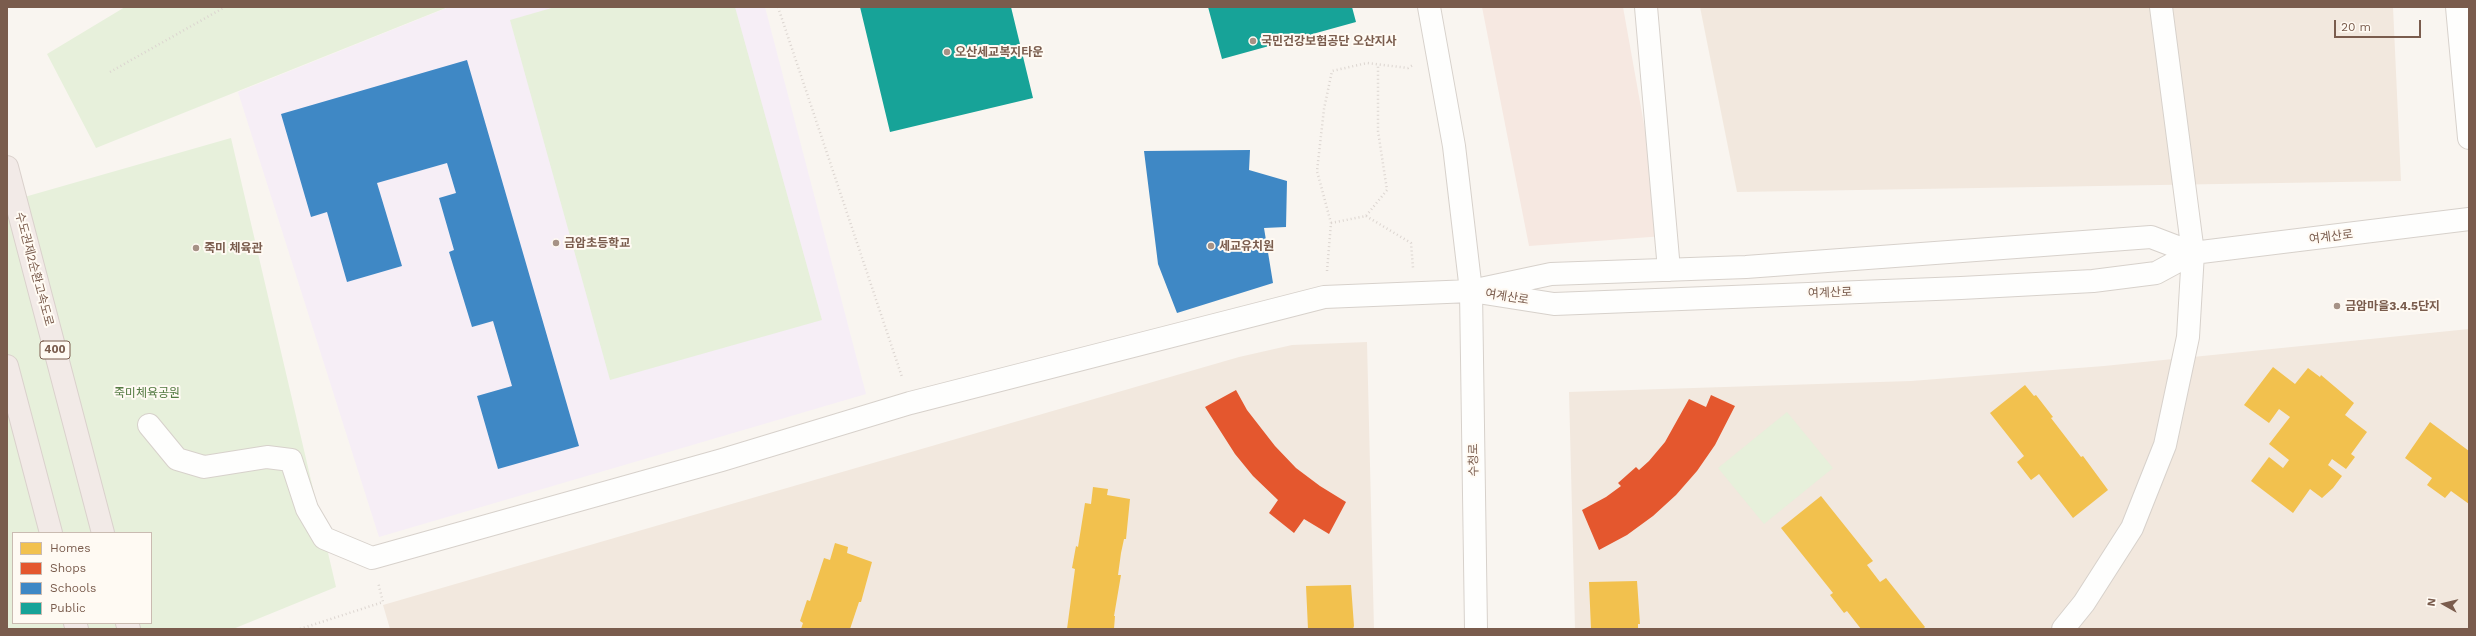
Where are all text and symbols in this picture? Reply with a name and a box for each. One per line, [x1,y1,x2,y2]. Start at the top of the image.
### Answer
scale bar [2336,12,2423,38]
text: 20 m [2341,20,2371,34]
place label: 국민건강보험공단 오산지사 [1261,34,1397,48]
marker: 국민건강보험공단 오산지사 [1248,36,1258,46]
place label: 오산세교복지타운 [955,45,1043,59]
marker: 오산세교복지타운 [942,47,952,57]
street label: 수도권제2순환고속도로 [12,210,56,328]
street label: 여계산로 [2308,227,2354,247]
place label: 금암초등학교 [564,236,630,250]
marker: 금암초등학교 [551,238,561,248]
place label: 세교유치원 [1219,239,1274,253]
place label: 죽미 체육관 [204,241,263,255]
marker: 세교유치원 [1206,241,1216,251]
marker: 죽미 체육관 [191,243,201,253]
street label: 여계산로 [1808,285,1852,301]
street label: 여계산로 [1484,286,1530,308]
place label: 금암마을3.4.5단지 [2345,299,2440,313]
marker: 금암마을3.4.5단지 [2332,301,2342,311]
road number: 400 [40,341,70,359]
park label: 죽미체육공원 [114,386,180,400]
street label: 수청로 [1467,443,1481,477]
legend [12,532,152,624]
text: Homes [50,541,91,555]
text: Shops [50,561,86,575]
text: Schools [50,581,96,595]
north arrow [2424,584,2464,624]
text: N [2425,597,2439,607]
text: Public [50,601,86,615]

